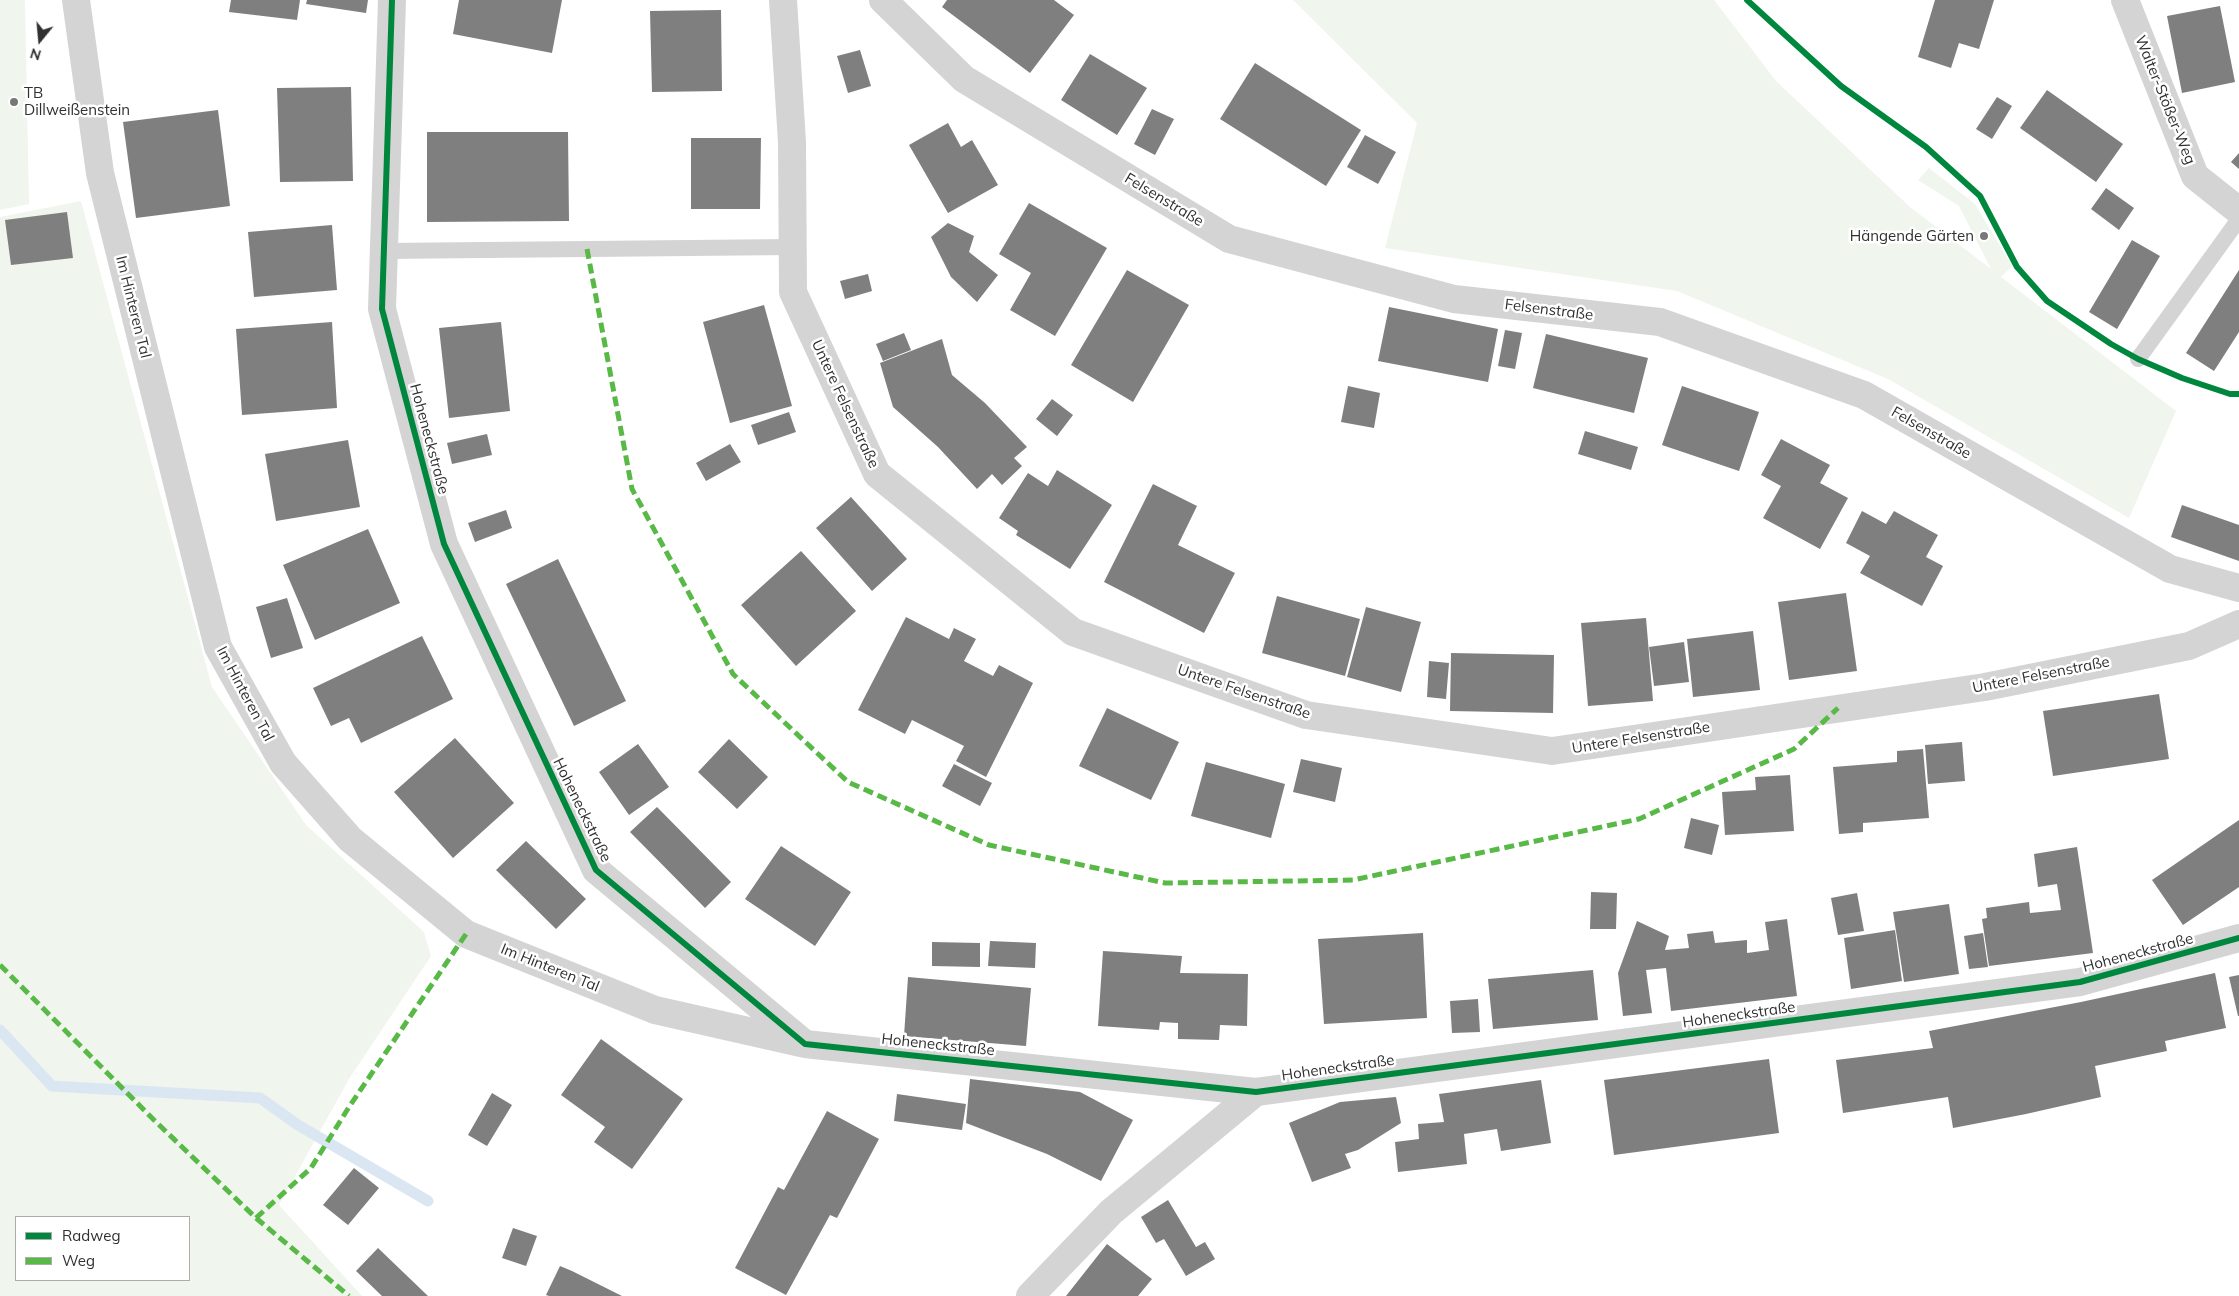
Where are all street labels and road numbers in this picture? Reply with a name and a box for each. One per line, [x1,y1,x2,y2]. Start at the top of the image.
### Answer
street label: Walter-Stößer-Weg [2131,33,2199,167]
street label: Felsenstraße [1121,169,1207,231]
street label: Im Hinteren Tal [112,254,154,360]
street label: Felsenstraße [1504,296,1594,324]
street label: Untere Felsenstraße [807,337,883,471]
street label: Hoheneckstraße [406,382,452,496]
street label: Felsenstraße [1888,403,1974,463]
street label: Im Hinteren Tal [212,643,278,745]
street label: Untere Felsenstraße [1971,653,2111,697]
street label: Untere Felsenstraße [1175,661,1313,723]
street label: Untere Felsenstraße [1571,718,1711,758]
street label: Hoheneckstraße [549,755,615,865]
street label: Hoheneckstraße [2081,930,2195,976]
street label: Im Hinteren Tal [498,940,602,996]
street label: Hoheneckstraße [1681,998,1797,1032]
street label: Hoheneckstraße [881,1030,995,1060]
street label: Hoheneckstraße [1280,1051,1396,1085]

